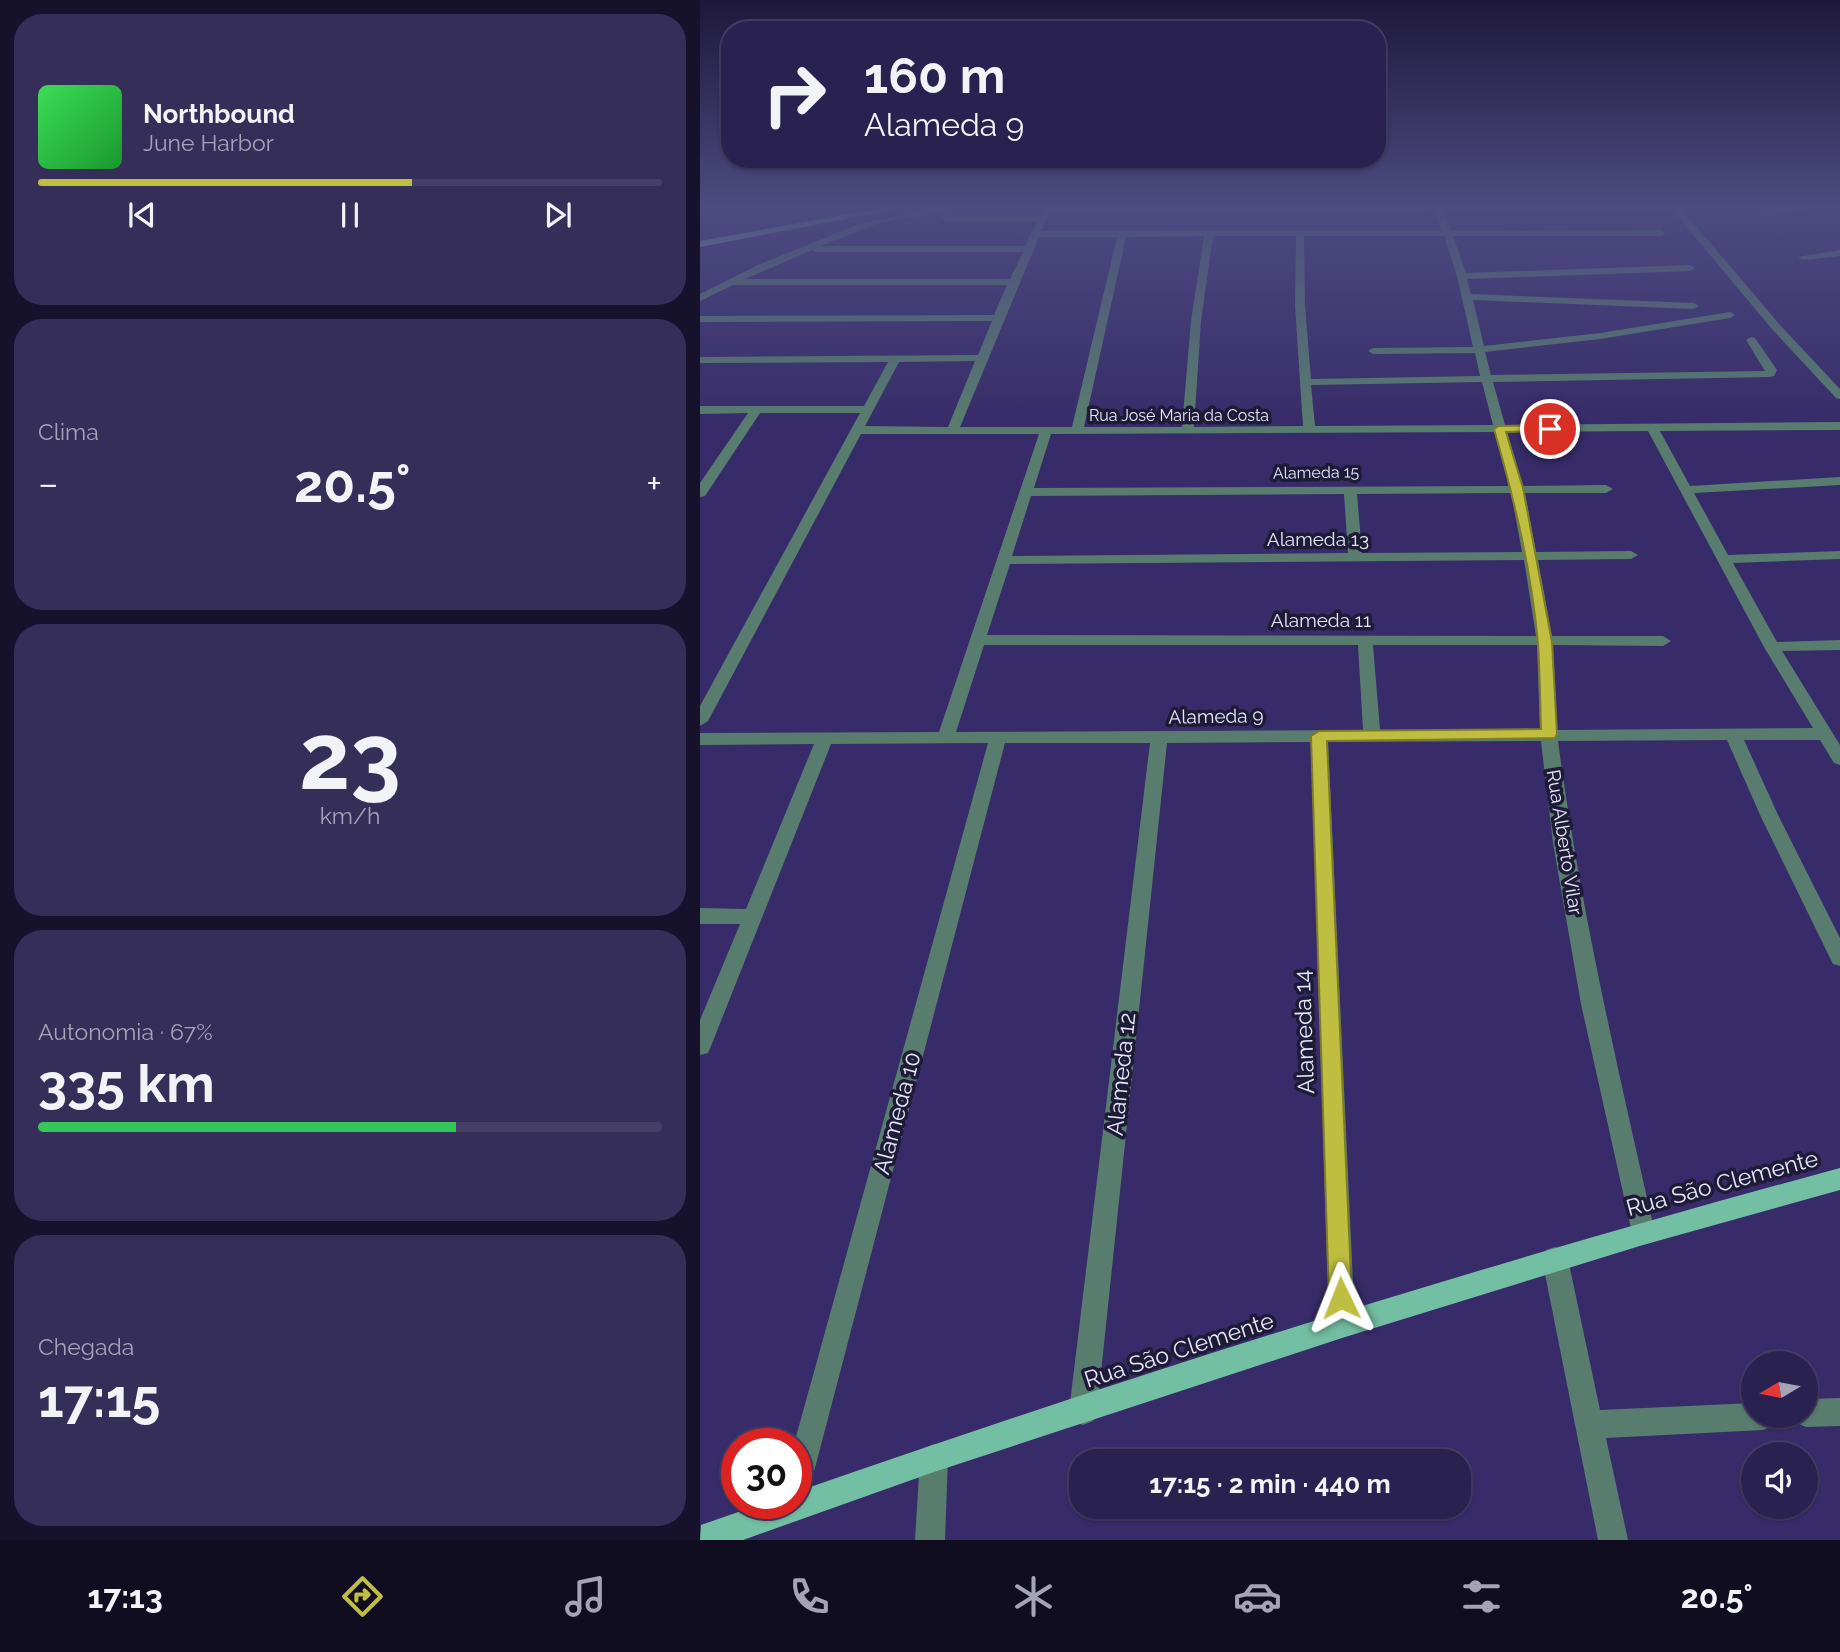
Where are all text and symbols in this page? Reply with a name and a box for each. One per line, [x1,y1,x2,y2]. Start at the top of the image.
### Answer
text: 160 m [864,47,1005,104]
icon: right [749,49,840,140]
text: Northbound [143,99,295,129]
text: Alameda 9 [864,106,1024,143]
text: June Harbor [143,129,274,156]
icon: previous [123,196,161,234]
icon: pause [331,196,369,234]
icon: next [539,196,577,234]
pin [1520,399,1580,459]
street label: Rua José Maria da Costa [1089,406,1269,425]
icon: arrive [1531,410,1569,448]
text: Clima [38,418,99,445]
text: 20.5° [294,453,411,514]
text: − [38,461,58,506]
text: + [646,461,662,506]
street label: Alameda 15 [1273,462,1360,483]
street label: Alameda 13 [1267,528,1369,550]
street label: Alameda 11 [1271,609,1371,631]
text: 23 [299,703,401,810]
street label: Alameda 9 [1168,704,1264,728]
street label: Rua Alberto Vilar [1543,768,1587,916]
text: km/h [320,802,380,829]
street label: Alameda 14 [1288,970,1319,1094]
street label: Alameda 12 [1101,1011,1140,1137]
text: Autonomia · 67% [38,1018,213,1045]
street label: Alameda 10 [867,1049,926,1177]
text: 335 km [38,1053,215,1114]
street label: Rua São Clemente [1623,1144,1821,1221]
position arrow [1304,1261,1378,1335]
street label: Rua São Clemente [1081,1306,1277,1393]
text: Chegada [38,1333,134,1360]
north arrow [1741,1351,1818,1428]
map controls [1741,1351,1818,1519]
text: 17:15 [38,1368,160,1429]
speed limit sign: 30 [721,1428,812,1519]
button: sound [1741,1442,1818,1519]
text: 17:15 · 2 min · 440 m [1149,1469,1391,1499]
icon: directions [338,1572,387,1621]
icon: music [561,1572,610,1621]
icon: phone [785,1572,834,1621]
icon: climate [1009,1572,1058,1621]
icon: car [1233,1572,1282,1621]
icon: filters [1457,1572,1506,1621]
text: 17:13 [87,1578,163,1615]
text: 20.5° [1681,1578,1753,1615]

